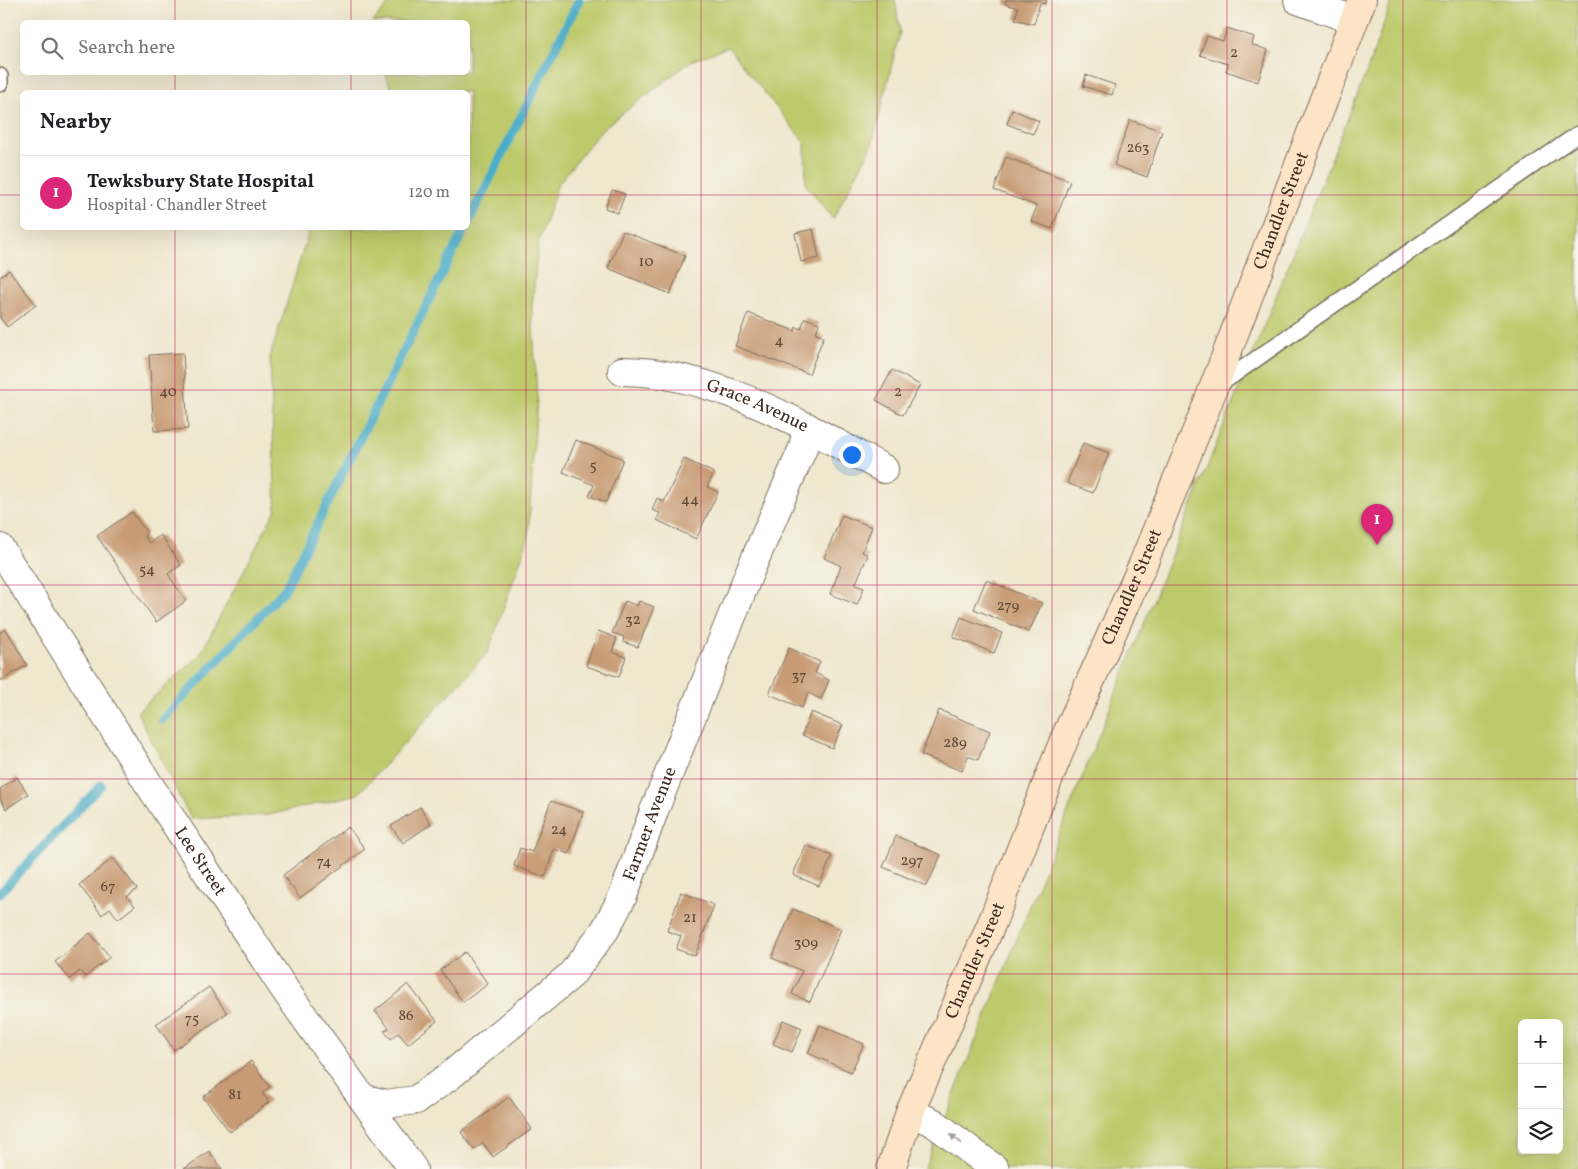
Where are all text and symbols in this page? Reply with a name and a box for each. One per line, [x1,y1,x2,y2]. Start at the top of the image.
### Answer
search box [20,20,470,75]
icon: search [38,34,66,62]
text: Search here [78,35,175,61]
house number: 2 [1230,43,1238,64]
text: Nearby [40,108,111,137]
house number: 263 [1126,138,1150,159]
street label: Chandler Street [1247,148,1315,273]
text: Tewksbury State Hospital [87,169,314,195]
text: 1 [53,182,59,204]
text: 120 m [408,182,450,204]
text: Hospital · Chandler Street [87,195,267,217]
house number: 10 [639,252,653,273]
house number: 4 [775,331,784,352]
street label: Grace Avenue [703,373,813,439]
house number: 40 [159,382,177,403]
house number: 2 [894,382,902,403]
your location [839,442,865,468]
house number: 5 [589,456,597,477]
house number: 44 [681,490,699,511]
pin: 1 [1361,504,1393,545]
street label: Chandler Street [1096,525,1168,649]
house number: 54 [139,560,155,581]
house number: 279 [997,596,1020,617]
house number: 32 [625,610,641,631]
house number: 37 [792,666,806,687]
house number: 289 [943,733,967,754]
street label: Farmer Avenue [617,763,683,885]
house number: 24 [551,820,567,841]
street label: Lee Street [168,822,232,901]
house number: 297 [901,851,923,872]
house number: 74 [317,852,331,873]
house number: 67 [101,877,115,898]
street label: Chandler Street [939,899,1011,1023]
house number: 21 [683,908,697,929]
house number: 309 [794,933,818,954]
house number: 86 [398,1006,414,1027]
house number: 75 [185,1009,199,1030]
map controls [1518,1019,1563,1154]
button: + [1518,1019,1563,1064]
button: − [1518,1064,1563,1109]
house number: 81 [228,1085,242,1106]
button: layers [1518,1109,1563,1154]
one-way arrow [950,1134,963,1145]

